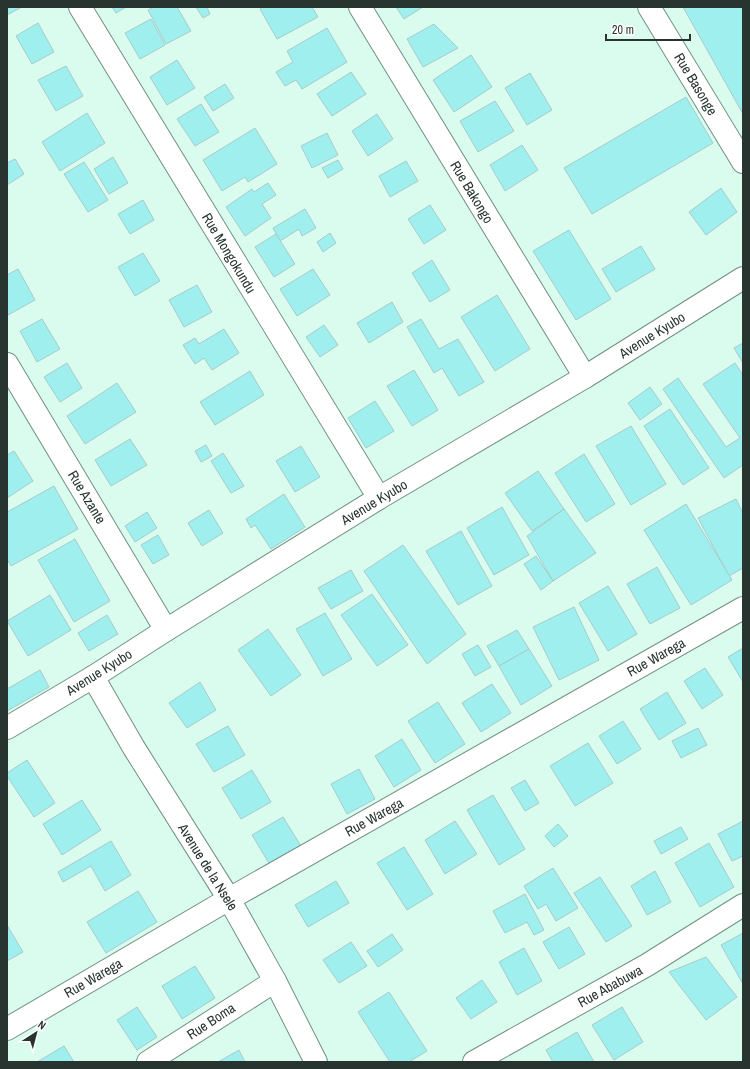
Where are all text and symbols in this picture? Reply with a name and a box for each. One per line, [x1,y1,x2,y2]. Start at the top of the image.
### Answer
scale bar [606,16,690,42]
text: 20 m [612,22,634,38]
street label: Rue Basonge [670,50,722,118]
street label: Rue Bakongo [446,158,498,226]
street label: Rue Mongokundu [198,210,260,296]
street label: Avenue Kyubo [615,308,688,363]
street label: Rue Azante [64,467,110,527]
street label: Avenue Kyubo [337,475,411,529]
street label: Rue Warega [624,633,689,680]
street label: Avenue Kyubo [62,645,135,700]
street label: Rue Warega [342,793,407,840]
street label: Avenue de la Nsele [174,819,242,914]
street label: Rue Warega [61,954,126,1002]
street label: Rue Ababuwa [574,961,646,1011]
street label: Rue Boma [183,998,239,1043]
north arrow [16,1013,56,1053]
text: N [35,1017,49,1032]

